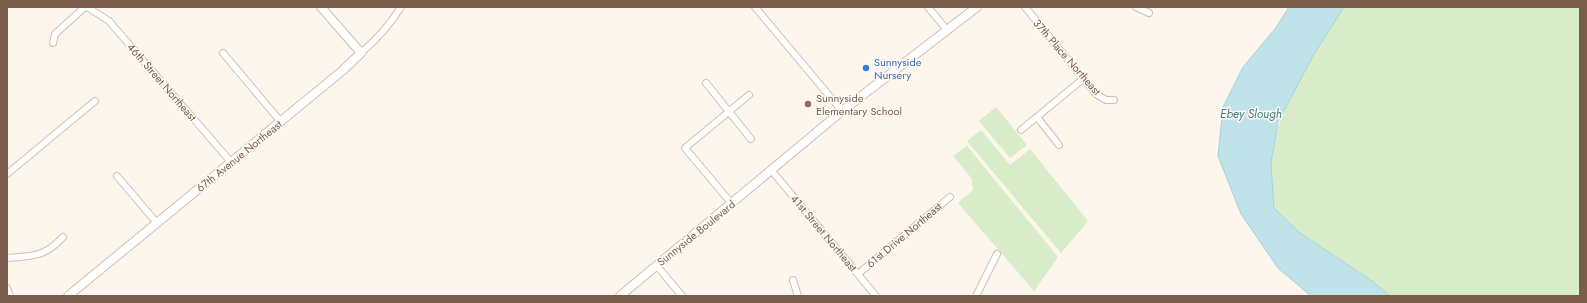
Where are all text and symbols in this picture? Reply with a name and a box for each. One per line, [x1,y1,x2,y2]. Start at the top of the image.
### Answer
street label: 37th Place Northeast [1029,15,1105,99]
street label: 46th Street Northeast [124,39,201,125]
place label: Sunnyside Nursery [874,54,922,83]
marker: Sunnyside Nursery [861,63,871,73]
place label: Sunnyside Elementary School [816,90,902,119]
marker: Sunnyside Elementary School [803,99,813,109]
water label: Ebey Slough [1220,105,1282,123]
street label: 67th Avenue Northeast [193,116,286,196]
street label: 41st Street Northeast [787,191,861,275]
street label: Sunnyside Boulevard [653,196,739,270]
street label: 61st Drive Northeast [863,198,945,271]

